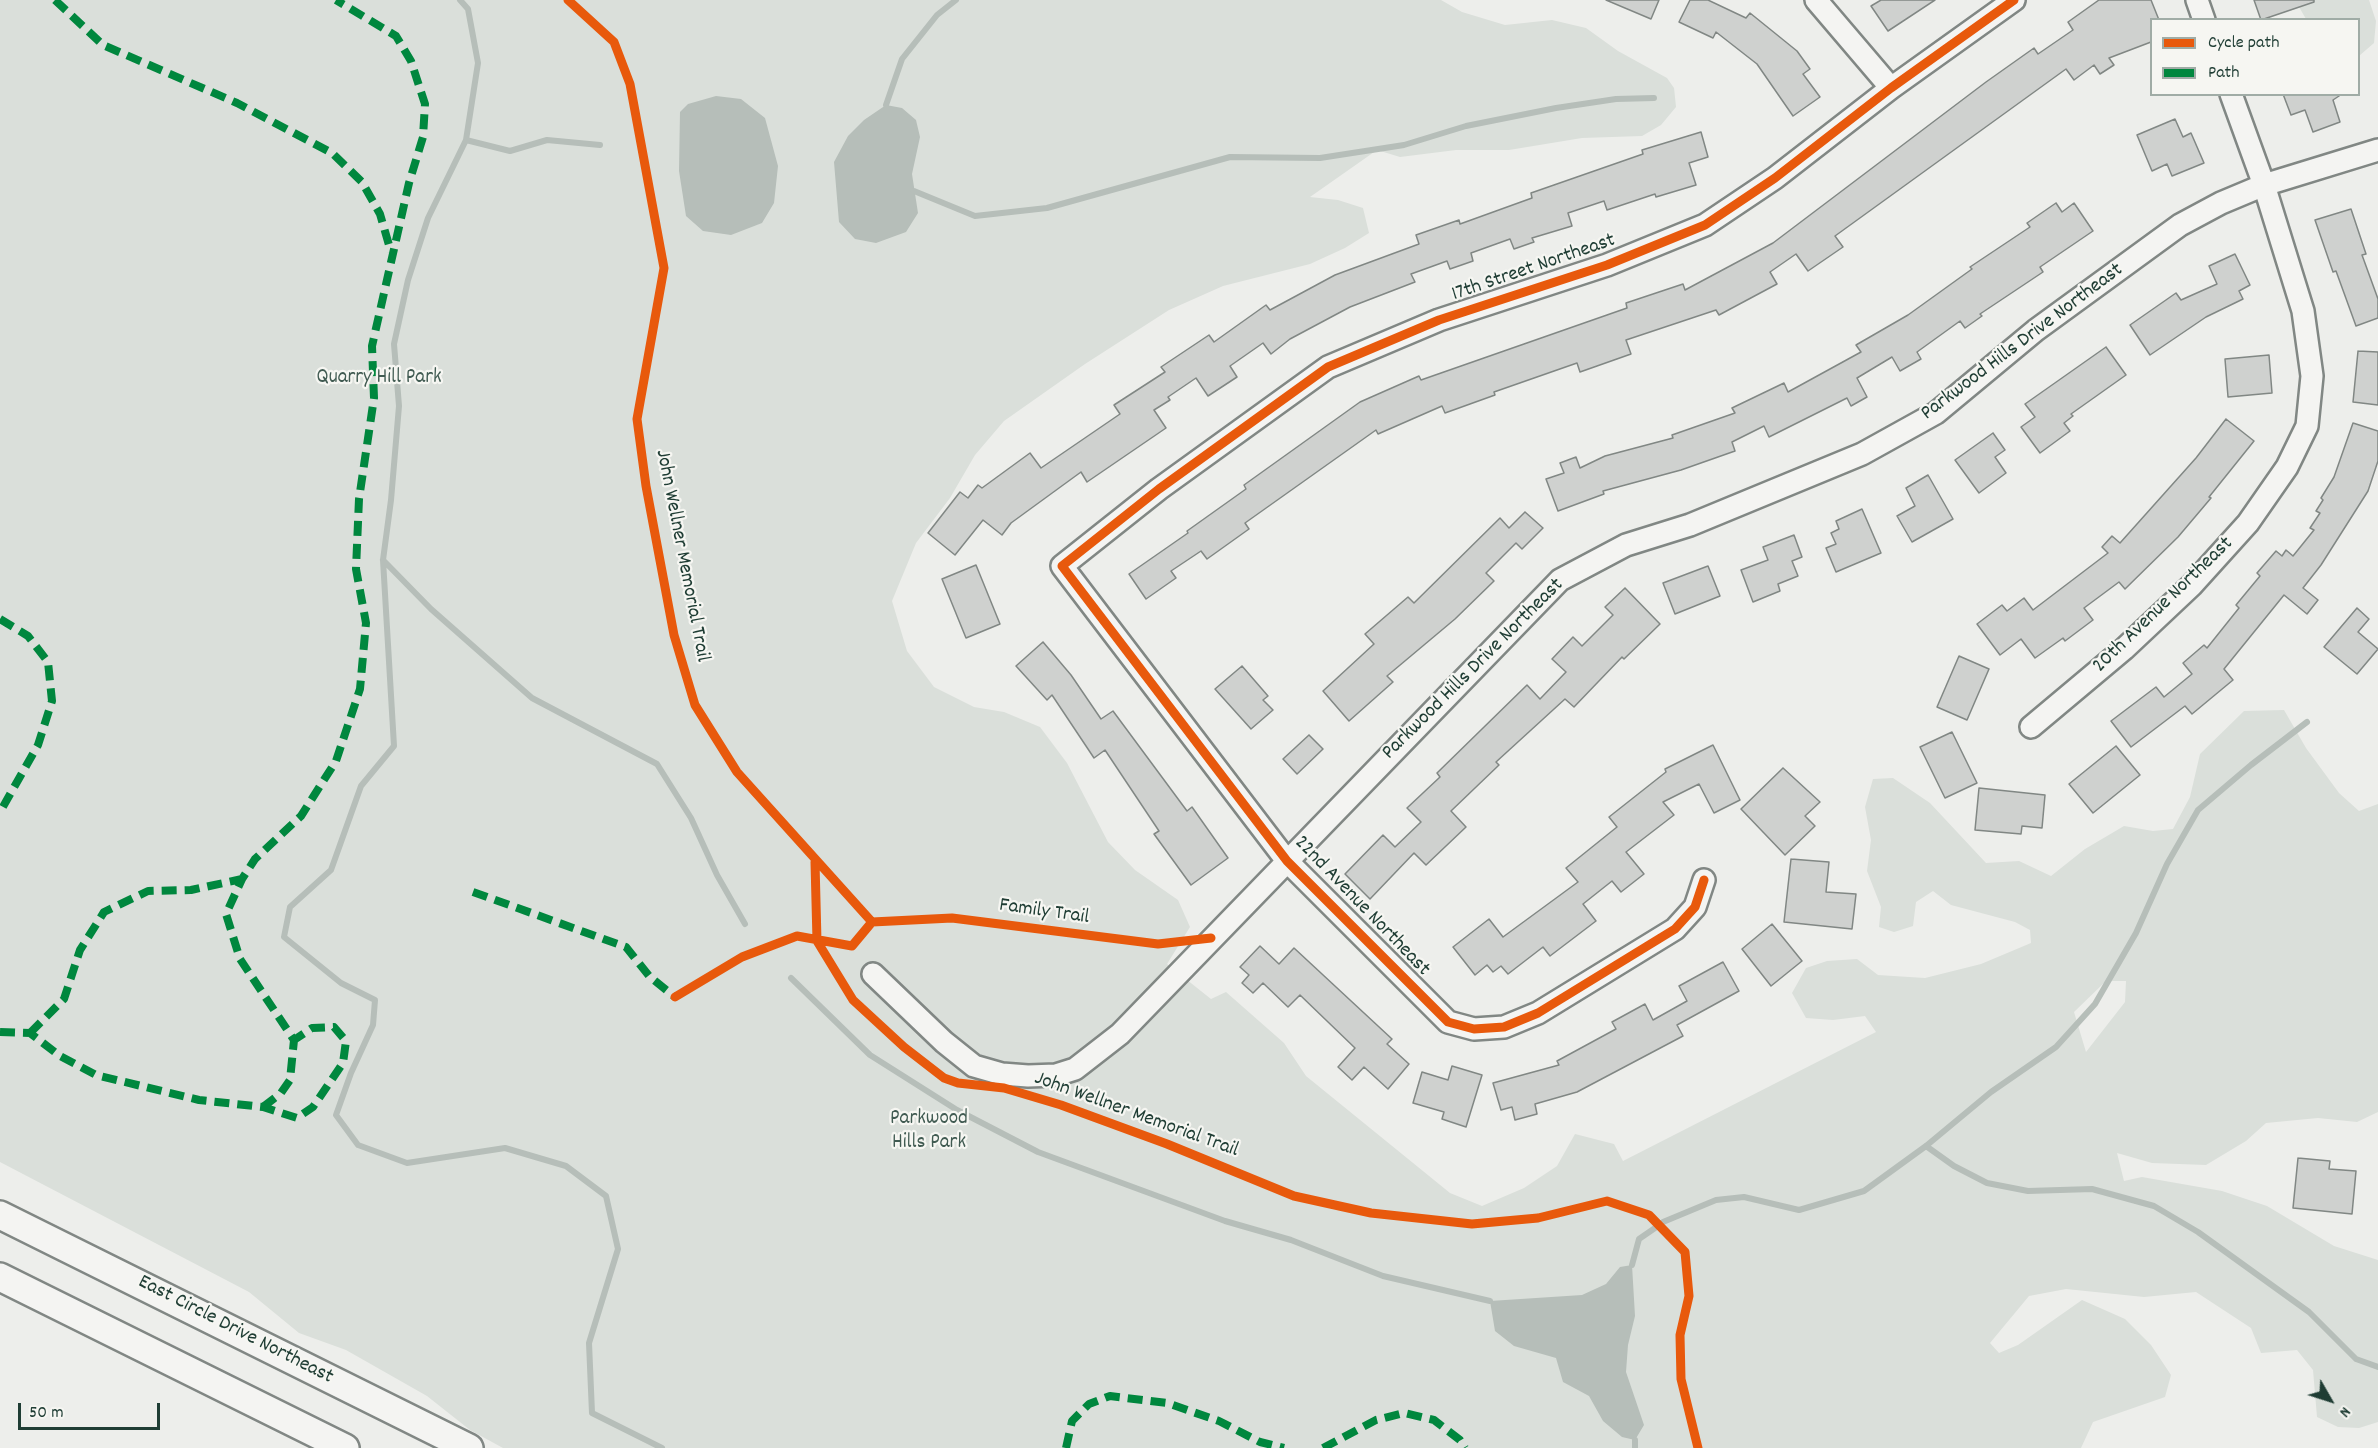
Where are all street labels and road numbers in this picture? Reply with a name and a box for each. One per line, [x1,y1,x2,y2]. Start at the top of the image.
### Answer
street label: 17th Street Northeast [1449,229,1619,309]
street label: Parkwood Hills Drive Northeast [1917,259,2129,427]
street label: John Wellner Memorial Trail [648,448,714,664]
street label: 20th Avenue Northeast [2088,532,2240,680]
street label: Parkwood Hills Drive Northeast [1378,574,1570,766]
street label: 22nd Avenue Northeast [1287,832,1435,982]
street label: Family Trail [997,894,1091,932]
street label: John Wellner Memorial Trail [1030,1067,1242,1165]
street label: East Circle Drive Northeast [133,1271,337,1391]

